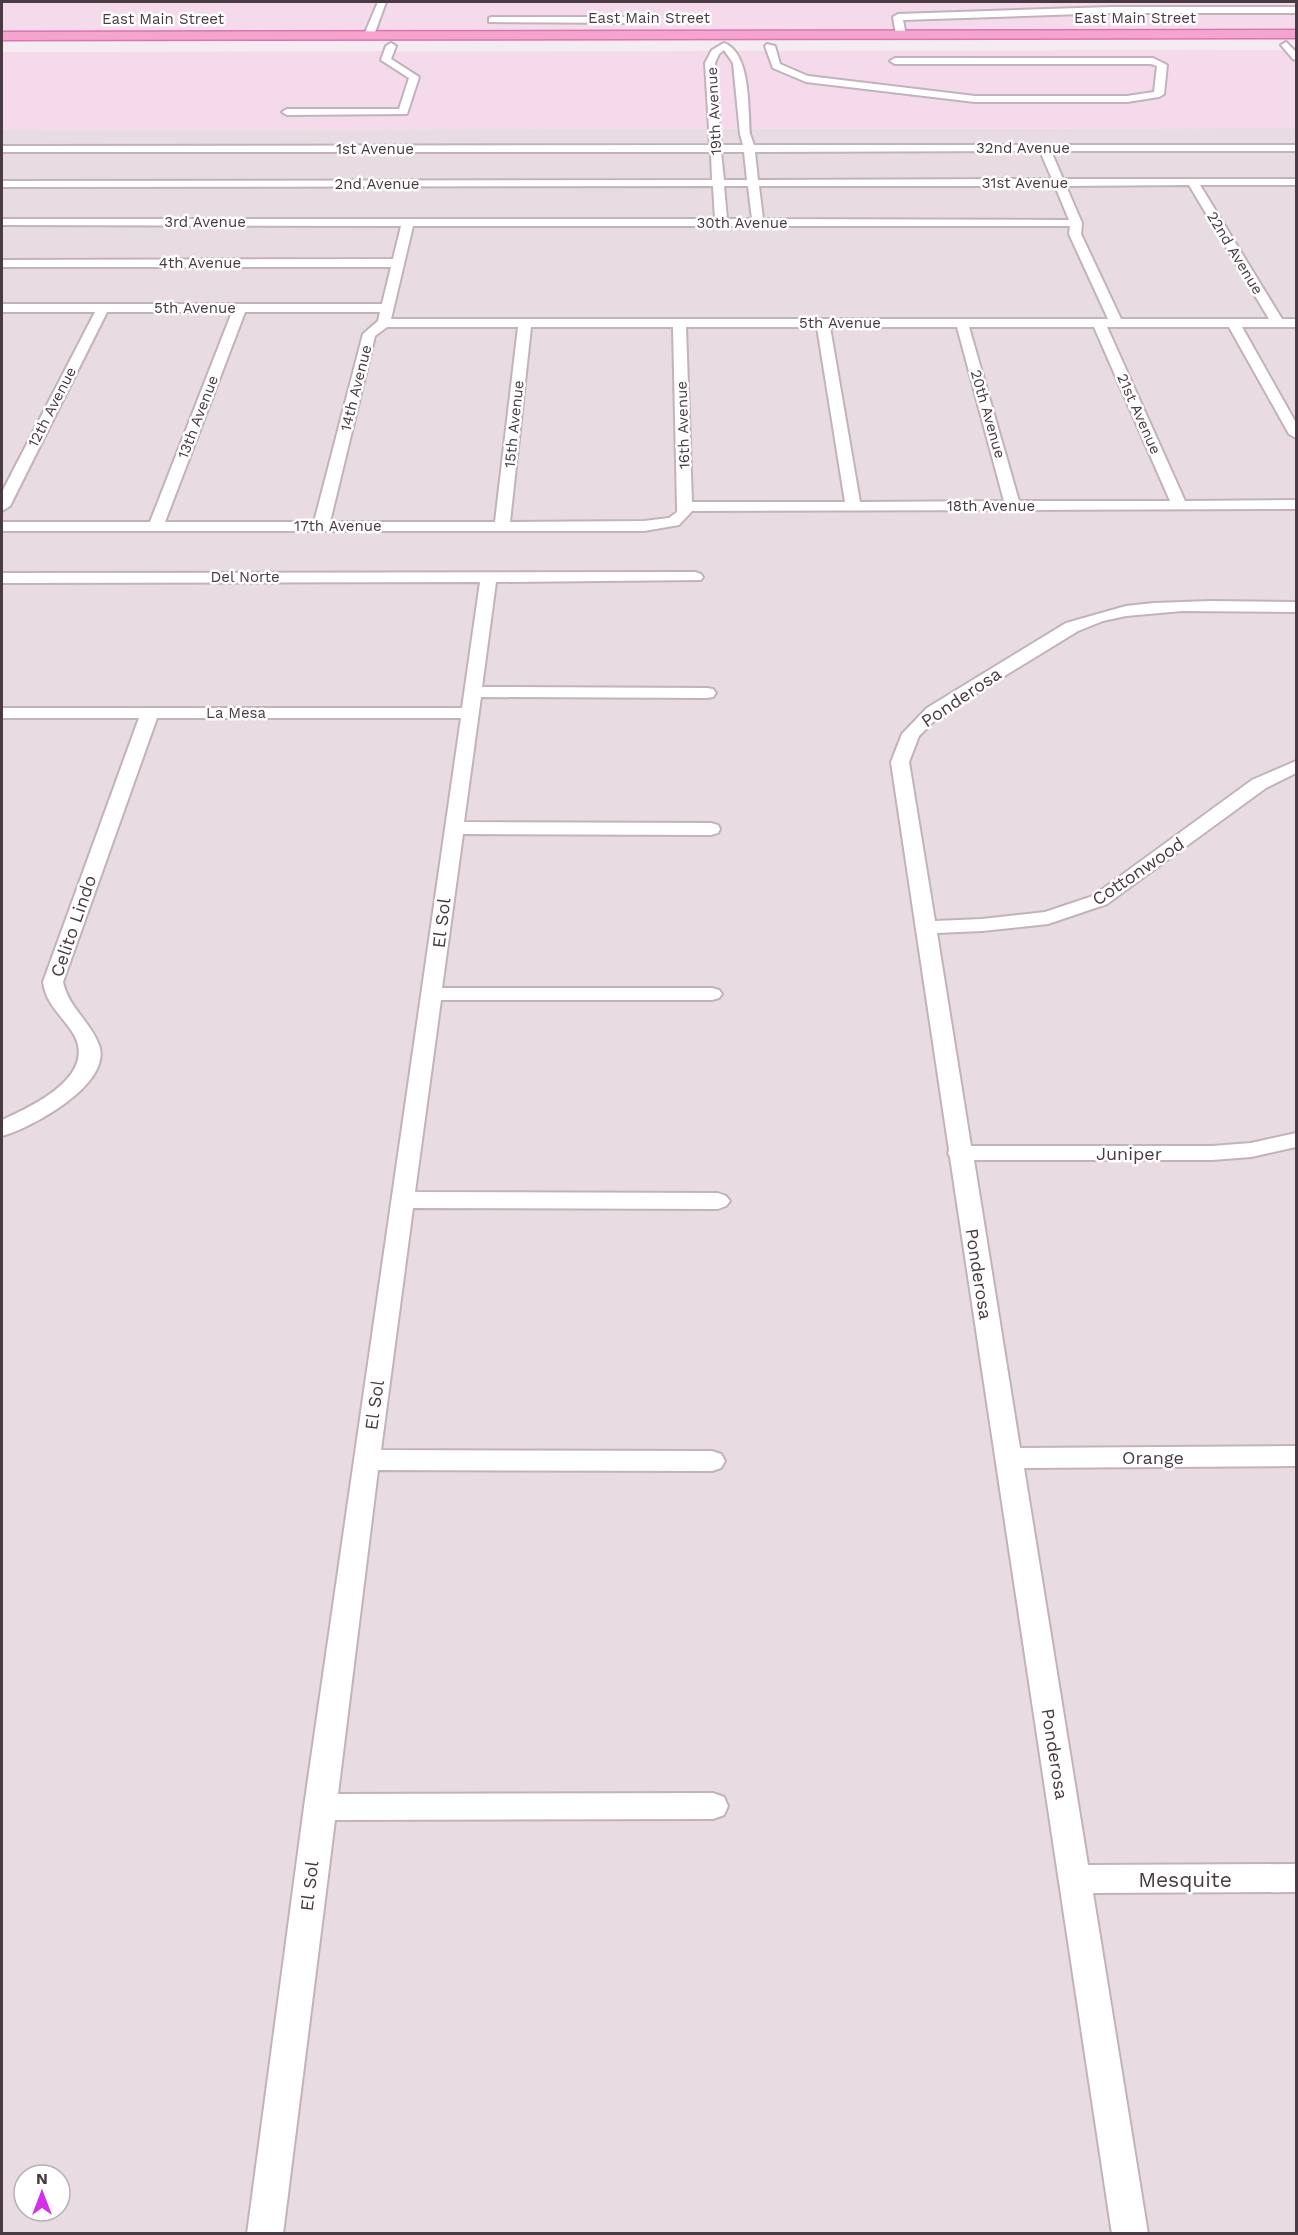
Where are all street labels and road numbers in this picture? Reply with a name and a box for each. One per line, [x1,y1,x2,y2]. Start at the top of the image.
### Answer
street label: East Main Street [588,9,711,27]
street label: East Main Street [1074,9,1197,27]
street label: East Main Street [102,10,225,28]
street label: 19th Avenue [703,66,725,156]
street label: 32nd Avenue [976,139,1070,157]
street label: 1st Avenue [336,140,414,158]
street label: 31st Avenue [982,174,1068,192]
street label: 2nd Avenue [334,175,420,193]
street label: 22nd Avenue [1203,208,1267,298]
street label: 3rd Avenue [164,213,246,231]
street label: 30th Avenue [696,214,788,232]
street label: 4th Avenue [159,254,241,272]
street label: 5th Avenue [154,299,236,317]
street label: 5th Avenue [799,314,881,332]
street label: 14th Avenue [337,343,375,433]
street label: 12th Avenue [24,364,80,450]
street label: 20th Avenue [967,368,1009,460]
street label: 21st Avenue [1113,371,1165,457]
street label: 13th Avenue [174,373,222,461]
street label: 15th Avenue [500,379,528,469]
street label: 16th Avenue [672,381,694,469]
street label: 18th Avenue [947,497,1035,515]
street label: 17th Avenue [294,517,382,535]
street label: Del Norte [210,568,280,586]
street label: Ponderosa [917,663,1005,731]
street label: La Mesa [206,704,266,722]
street label: Cottonwood [1088,833,1188,909]
street label: Celito Lindo [46,872,100,980]
street label: El Sol [428,896,455,949]
street label: Juniper [1096,1143,1162,1164]
street label: Ponderosa [961,1227,997,1321]
street label: El Sol [360,1378,388,1431]
street label: Orange [1122,1447,1184,1468]
street label: Ponderosa [1037,1707,1073,1801]
street label: El Sol [296,1859,323,1912]
street label: Mesquite [1138,1867,1232,1892]

